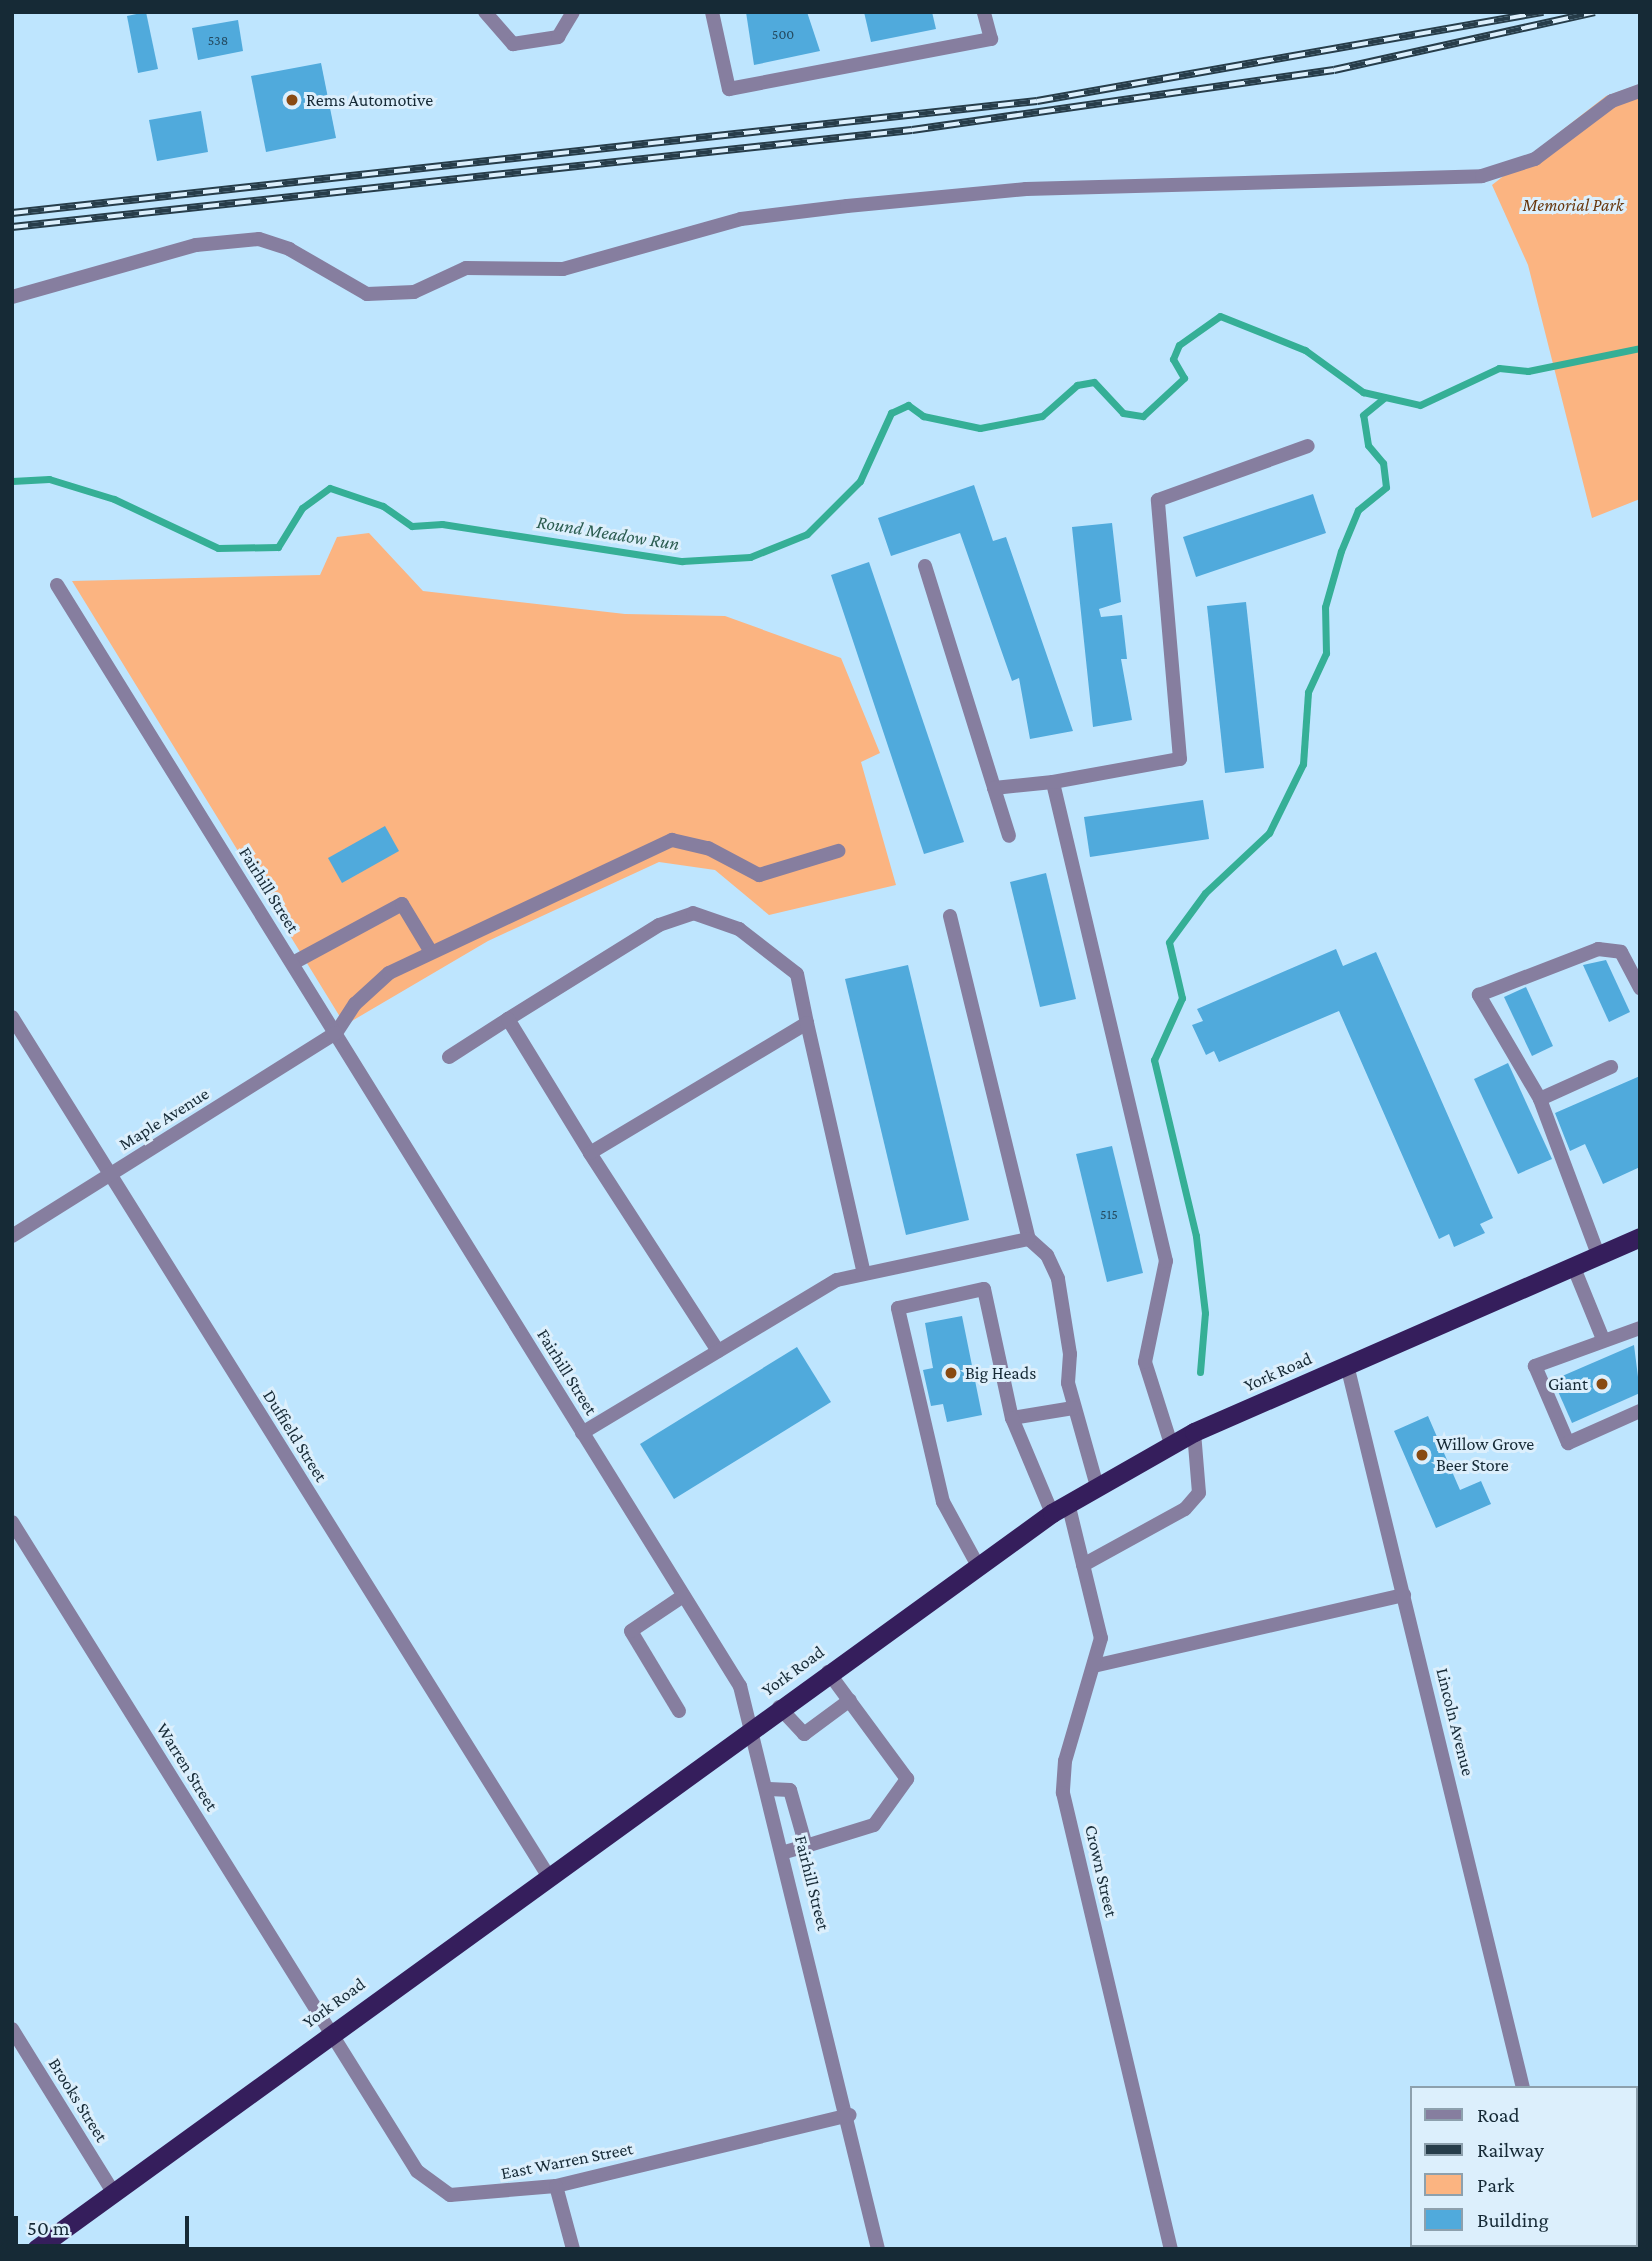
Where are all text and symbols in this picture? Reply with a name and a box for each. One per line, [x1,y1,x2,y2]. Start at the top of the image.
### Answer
house number: 500 [772,26,794,42]
house number: 538 [208,32,228,48]
place label: Rems Automotive [306,89,433,111]
marker: Rems Automotive [284,92,300,108]
park label: Memorial Park [1522,194,1624,216]
water label: Round Meadow Run [535,510,681,556]
street label: Fairhill Street [234,843,304,937]
street label: Maple Avenue [115,1083,213,1155]
house number: 515 [1100,1206,1118,1222]
street label: Fairhill Street [532,1325,602,1419]
street label: York Road [1241,1347,1315,1397]
place label: Big Heads [965,1362,1036,1384]
marker: Big Heads [943,1365,959,1381]
place label: Giant [1548,1373,1588,1395]
marker: Giant [1594,1376,1610,1392]
street label: Duffield Street [258,1386,332,1486]
place label: Willow Grove Beer Store [1436,1434,1534,1476]
marker: Willow Grove Beer Store [1414,1447,1430,1463]
street label: York Road [758,1641,828,1701]
street label: Lincoln Avenue [1431,1666,1479,1778]
street label: Warren Street [151,1719,223,1815]
street label: Crown Street [1080,1823,1122,1919]
street label: Fairhill Street [790,1833,834,1933]
street label: York Road [299,1973,369,2033]
street label: Brooks Street [44,2054,112,2146]
legend [1410,2086,1638,2247]
text: Road [1477,2103,1520,2127]
street label: East Warren Street [499,2138,635,2184]
text: Railway [1477,2138,1544,2162]
text: Park [1477,2173,1514,2197]
scale bar [18,2202,192,2246]
text: Building [1477,2208,1549,2232]
text: 50 m [27,2216,70,2240]

